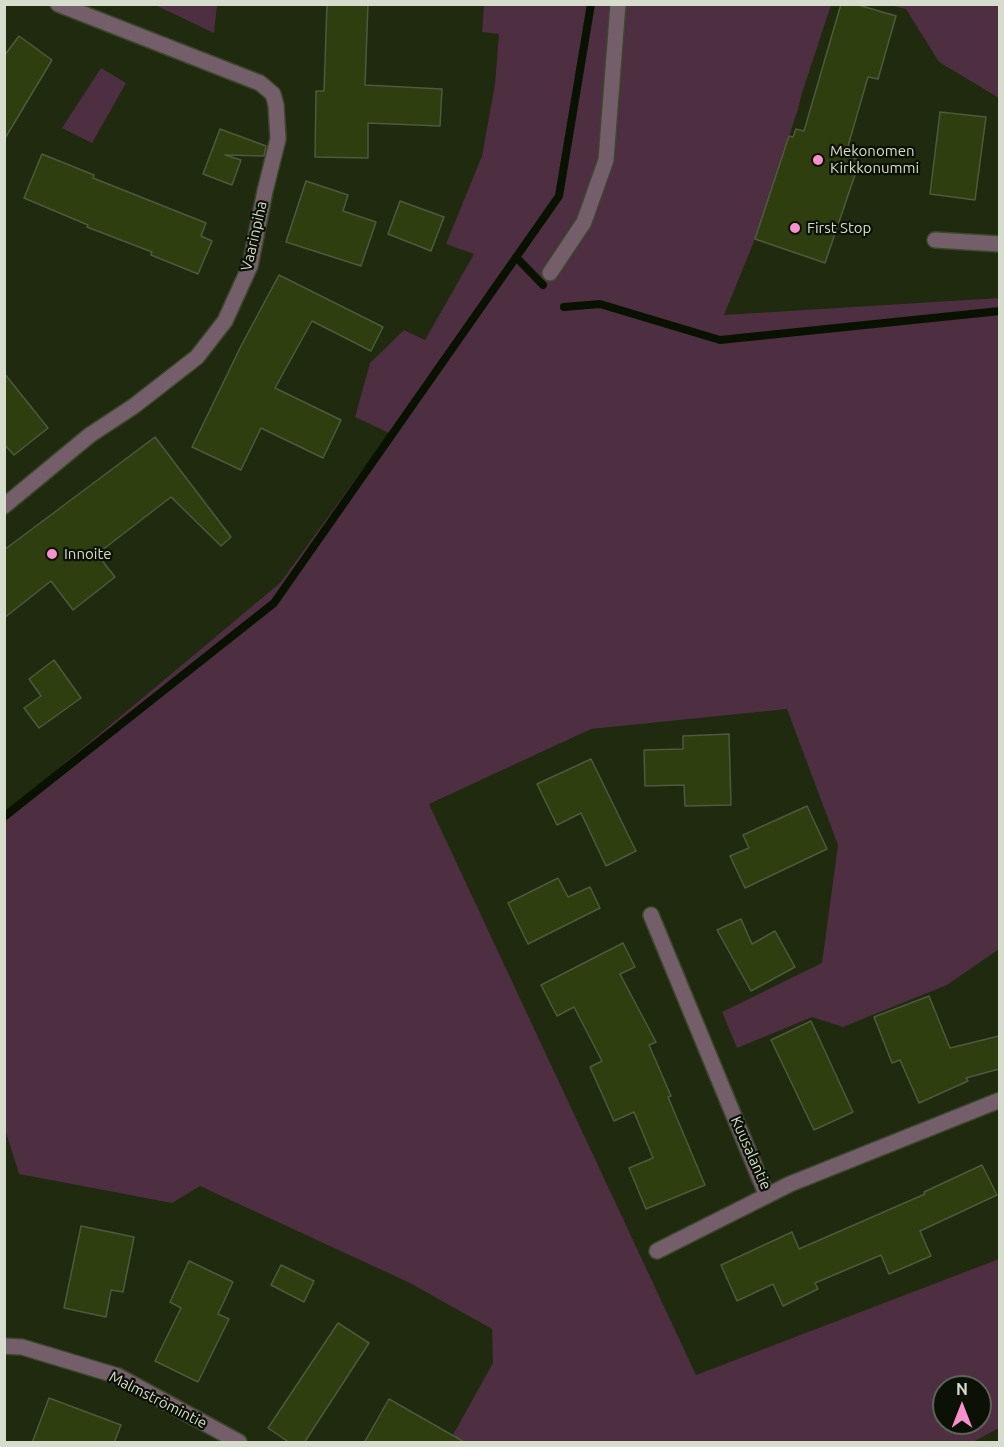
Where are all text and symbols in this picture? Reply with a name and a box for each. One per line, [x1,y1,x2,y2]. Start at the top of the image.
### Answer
place label: Mekonomen Kirkkonummi [830,142,919,177]
marker: Mekonomen Kirkkonummi [811,153,825,167]
street label: Vaarinpiha [237,199,271,273]
place label: First Stop [807,219,871,237]
marker: First Stop [788,221,802,235]
place label: Innoite [64,545,112,563]
marker: Innoite [45,547,59,561]
street label: Kuusalantie [727,1113,775,1193]
street label: Malmströmintie [106,1368,210,1432]
north arrow [932,1375,992,1435]
text: N [956,1380,968,1398]

